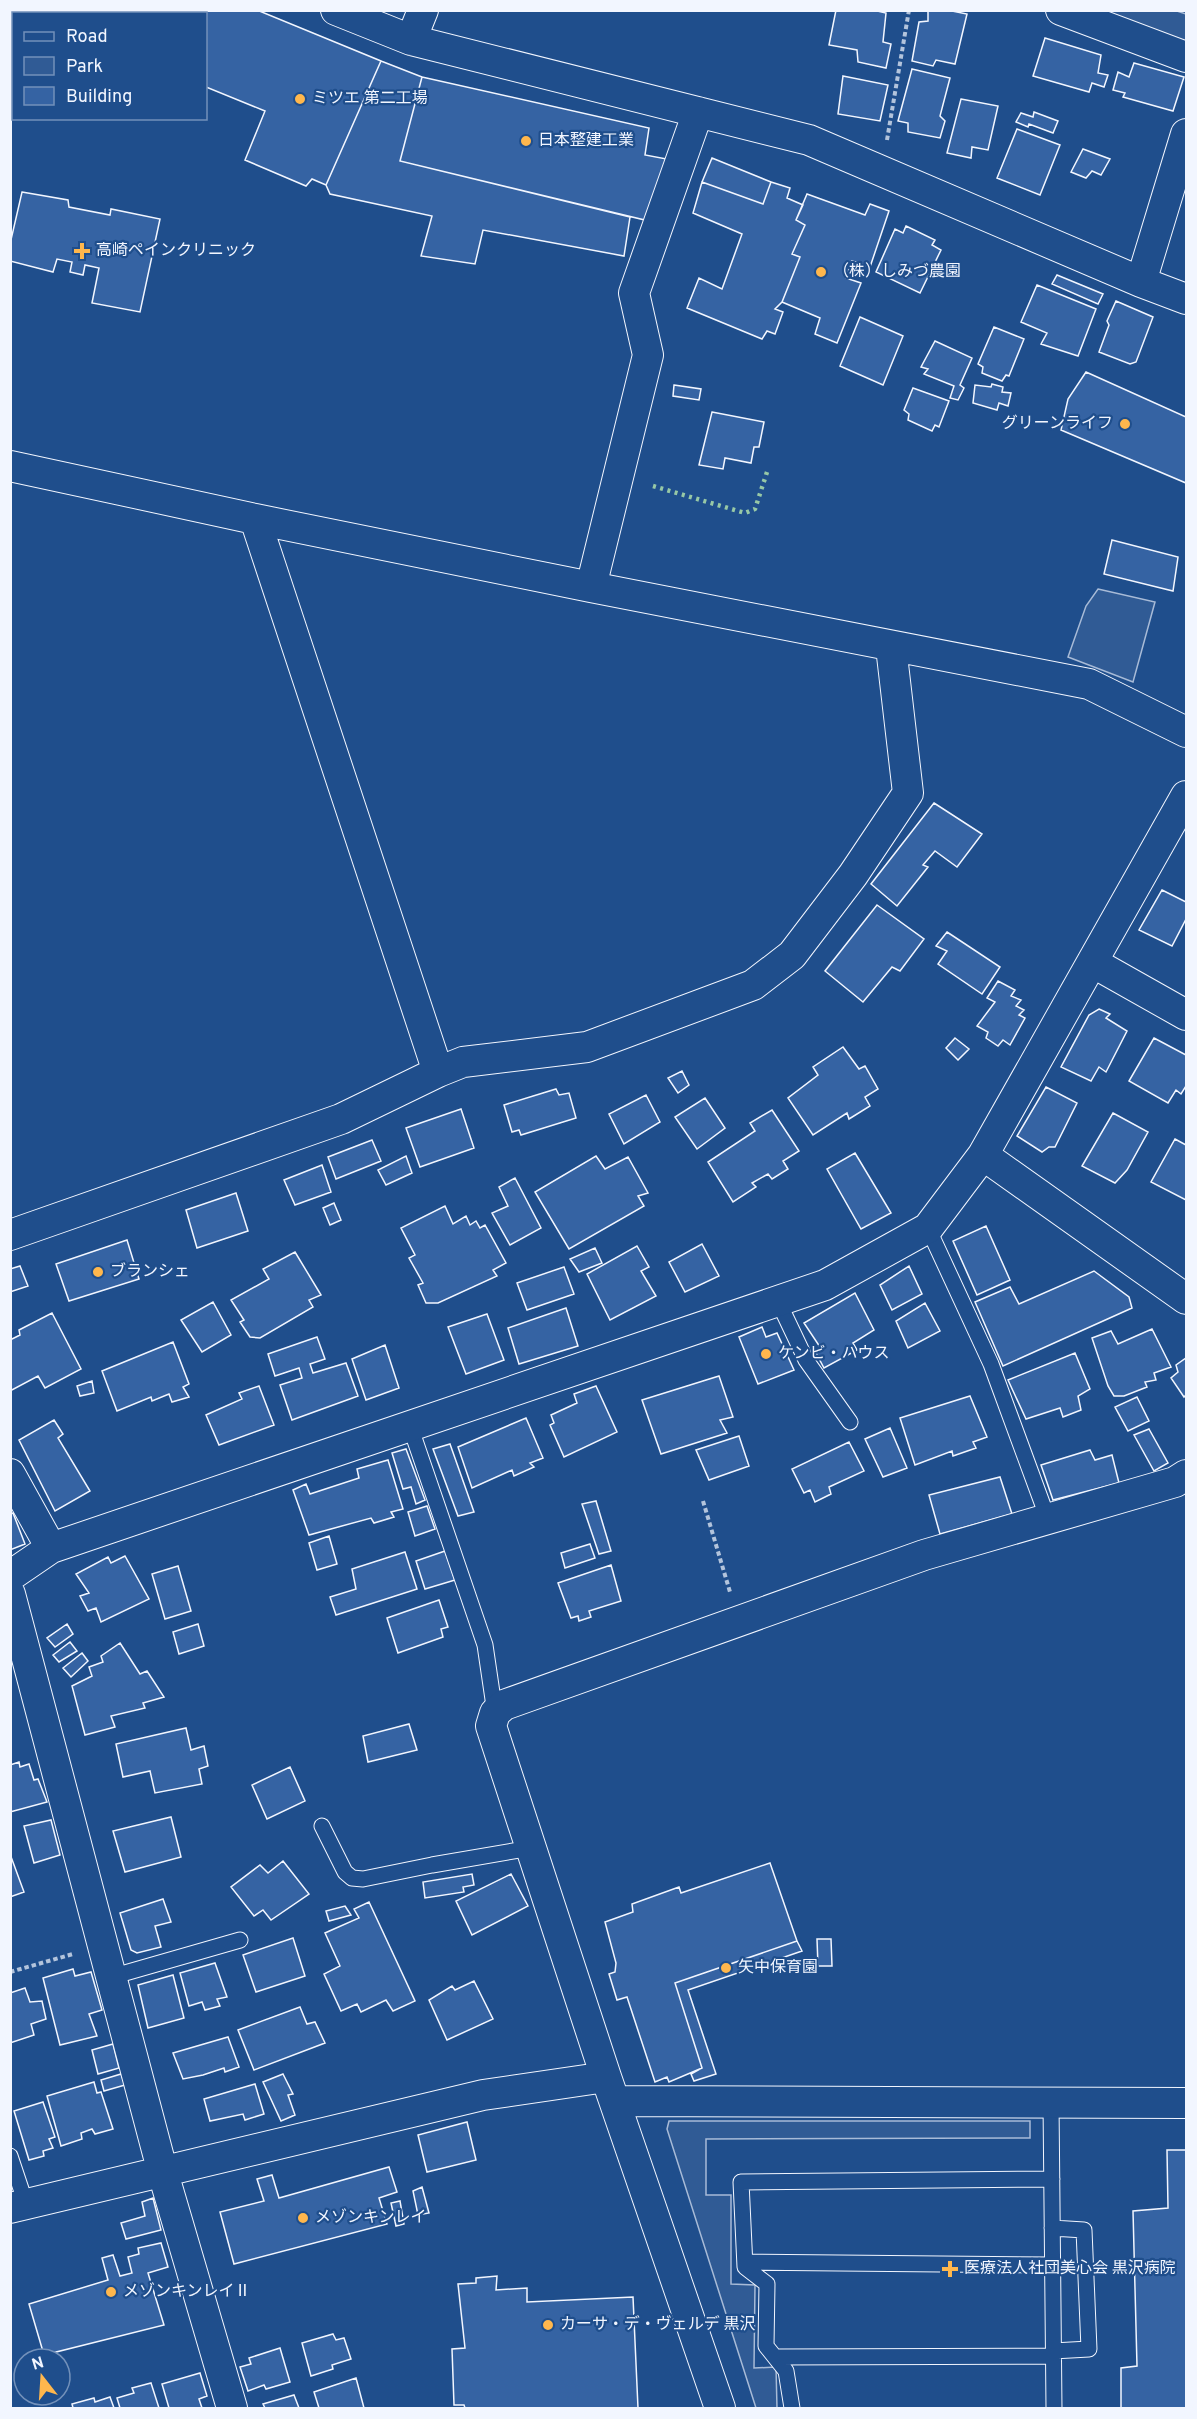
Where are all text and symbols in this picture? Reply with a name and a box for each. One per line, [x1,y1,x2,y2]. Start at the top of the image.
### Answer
legend [12,12,207,120]
text: Road [66,26,108,49]
text: Park [66,56,103,79]
text: Building [66,86,132,109]
place label: ミツエ 第二工場 [312,89,428,109]
marker: ミツエ 第二工場 [293,92,307,106]
place label: 日本整建工業 [538,131,634,151]
marker: 日本整建工業 [519,134,533,148]
place label: 高崎ペインクリニック [96,241,256,261]
marker: 高崎ペインクリニック [73,242,91,260]
place label: （株）しみづ農園 [833,262,961,282]
marker: （株）しみづ農園 [814,265,828,279]
place label: グリーンライフ [1002,414,1113,434]
marker: グリーンライフ [1118,417,1132,431]
place label: ブランシェ [110,1262,190,1282]
marker: ブランシェ [91,1265,105,1279]
place label: ケンビ・ハウス [778,1344,890,1364]
marker: ケンビ・ハウス [759,1347,773,1361]
place label: 矢中保育園 [738,1958,818,1978]
marker: 矢中保育園 [719,1961,733,1975]
place label: メゾンキンレイ [315,2208,427,2228]
marker: メゾンキンレイ [296,2211,310,2225]
place label: 医療法人社団美心会 黒沢病院 [964,2259,1176,2279]
marker: 医療法人社団美心会 黒沢病院 [941,2260,959,2278]
place label: メゾンキンレイⅡ [123,2282,251,2302]
marker: メゾンキンレイⅡ [104,2285,118,2299]
place label: カーサ・デ・ヴェルデ 黒沢 [560,2315,755,2335]
marker: カーサ・デ・ヴェルデ 黒沢 [541,2318,555,2332]
north arrow [12,2347,72,2407]
text: N [30,2353,47,2376]

